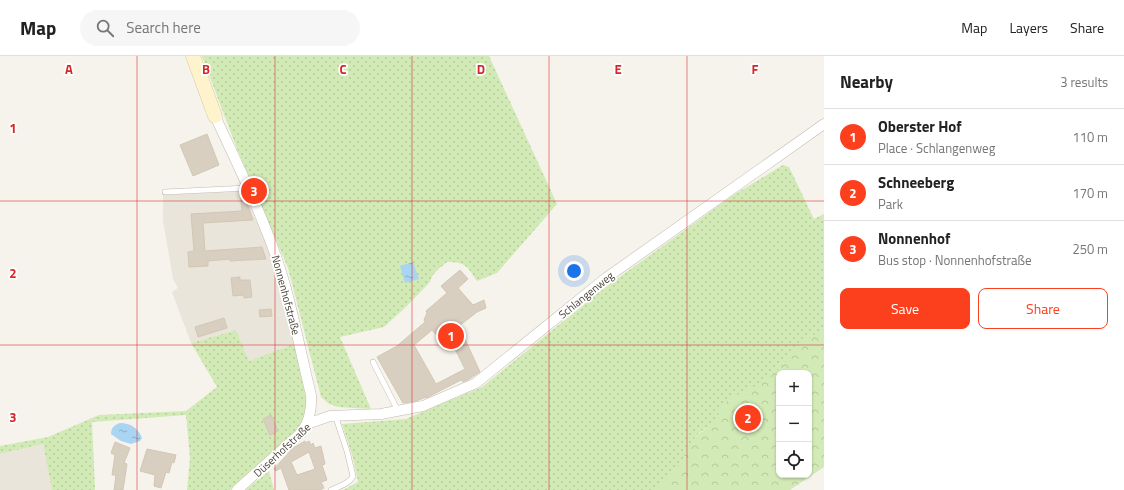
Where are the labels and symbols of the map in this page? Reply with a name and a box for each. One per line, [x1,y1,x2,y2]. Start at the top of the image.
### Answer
text: A [65,59,73,79]
text: B [202,59,210,79]
text: C [339,59,347,79]
text: D [477,59,485,79]
text: E [614,59,622,79]
text: F [752,59,759,79]
text: 1 [9,118,17,138]
pin: 3 [241,176,267,206]
street label: Nonnenhofstraße [268,253,304,337]
your location [564,261,584,281]
text: 2 [9,263,17,283]
street label: Schlangenweg [555,267,617,322]
pin: 1 [438,321,464,351]
pin: 2 [735,403,761,433]
text: 3 [9,407,17,427]
street label: Düserhofstraße [250,419,314,481]

